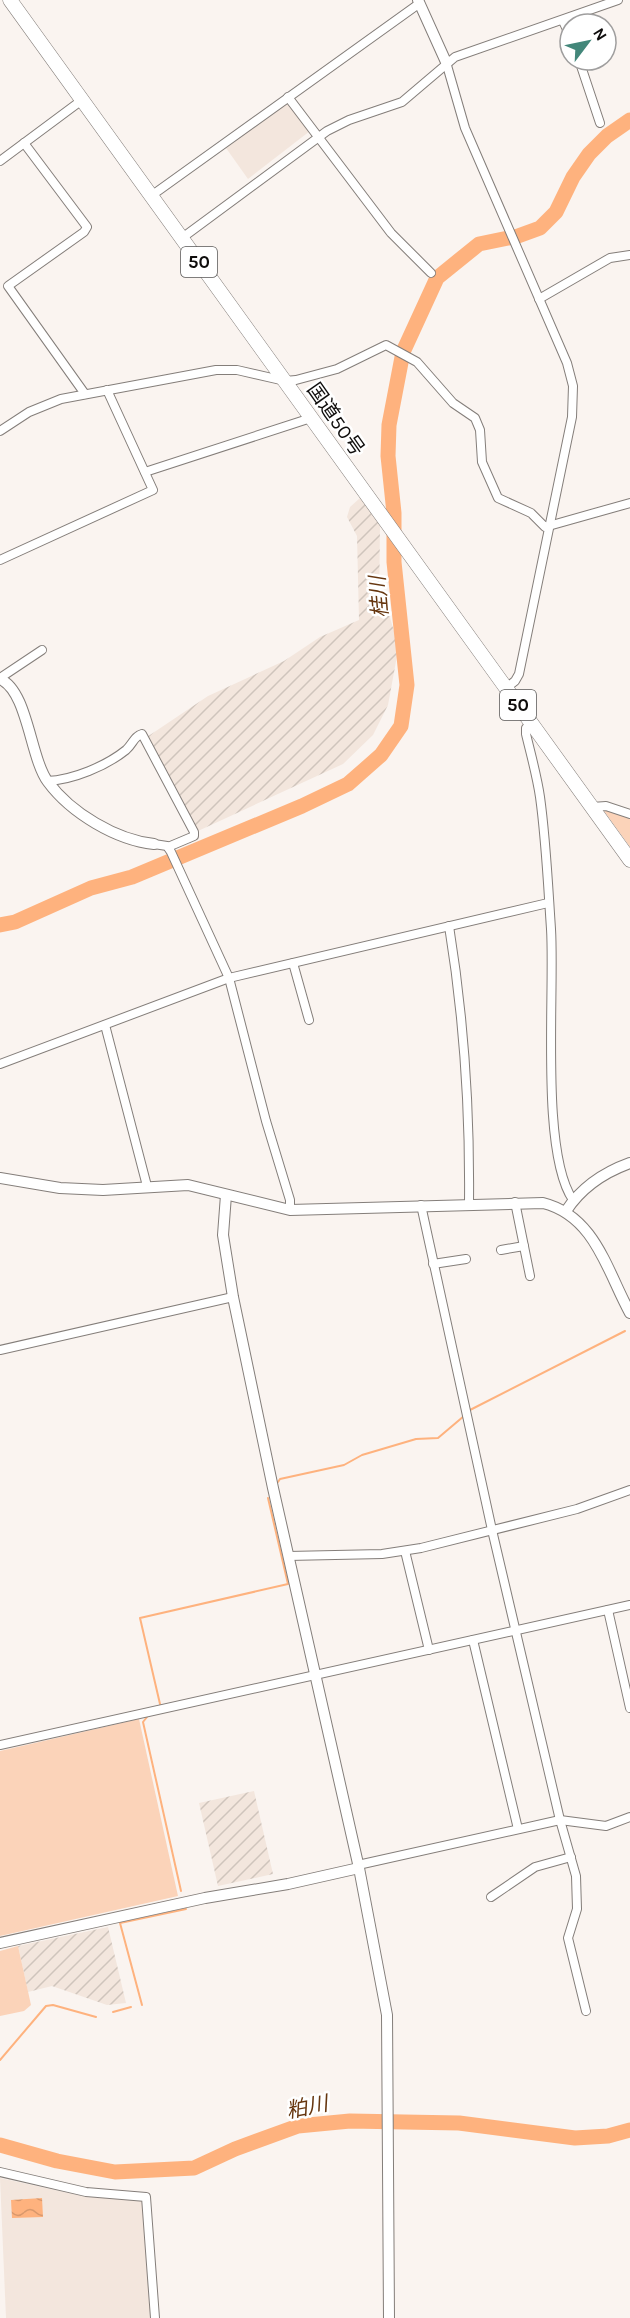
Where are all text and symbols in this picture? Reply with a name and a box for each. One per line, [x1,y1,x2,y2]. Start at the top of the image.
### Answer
north arrow [558,12,618,72]
text: N [589,24,611,44]
road number: 50 [181,247,217,277]
street label: 国道50号 [302,379,369,460]
water label: 桂川 [365,573,393,619]
road number: 50 [500,690,536,720]
water label: 粕川 [284,2091,332,2123]

